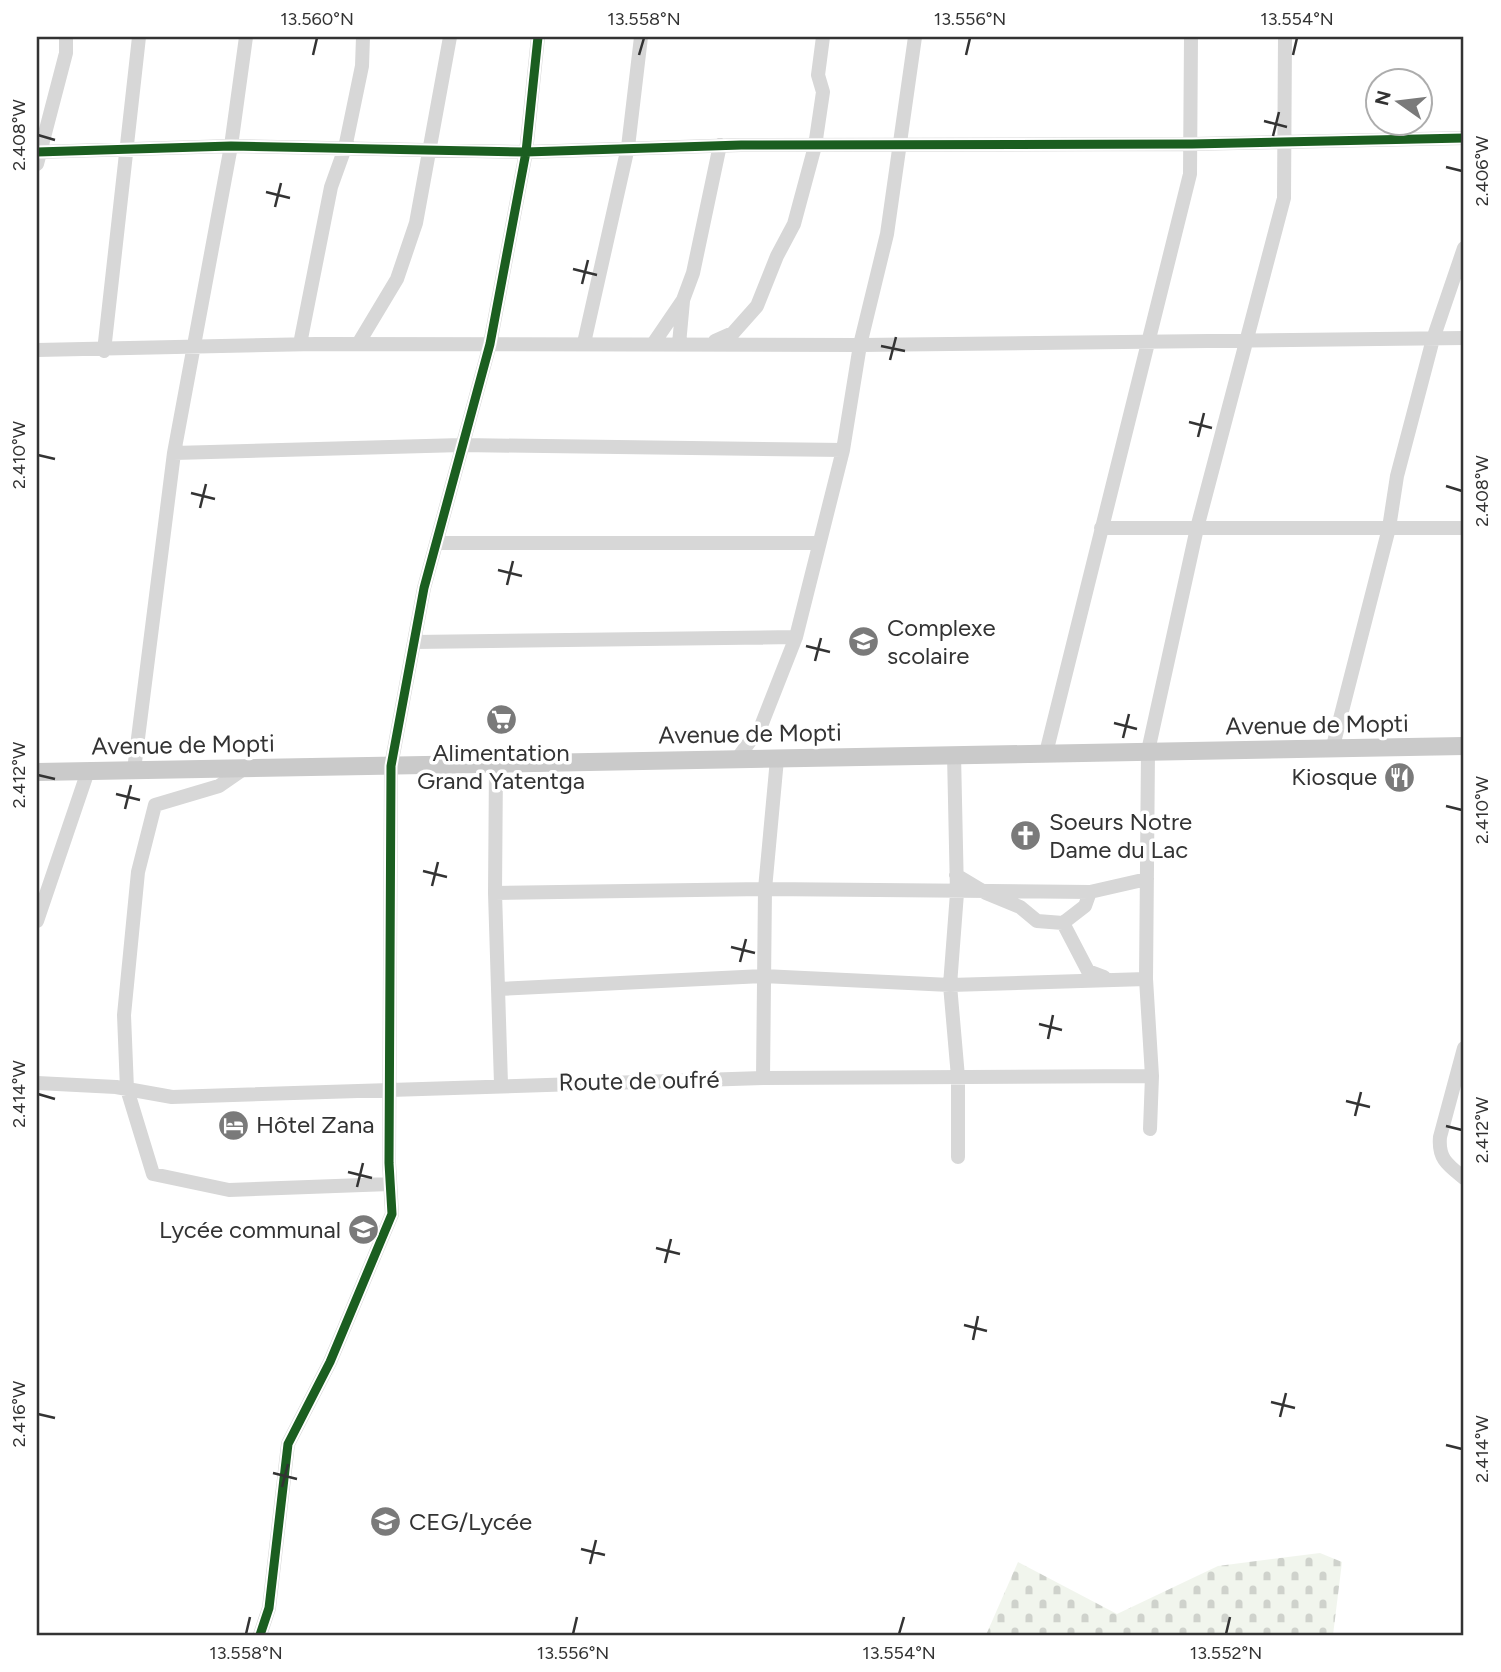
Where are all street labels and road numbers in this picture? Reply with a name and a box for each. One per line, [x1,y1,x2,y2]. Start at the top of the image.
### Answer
street label: Avenue de Mopti [1225,708,1409,741]
street label: Avenue de Mopti [658,717,842,750]
street label: Avenue de Mopti [91,728,275,761]
street label: Route de oufré [558,1065,720,1096]

